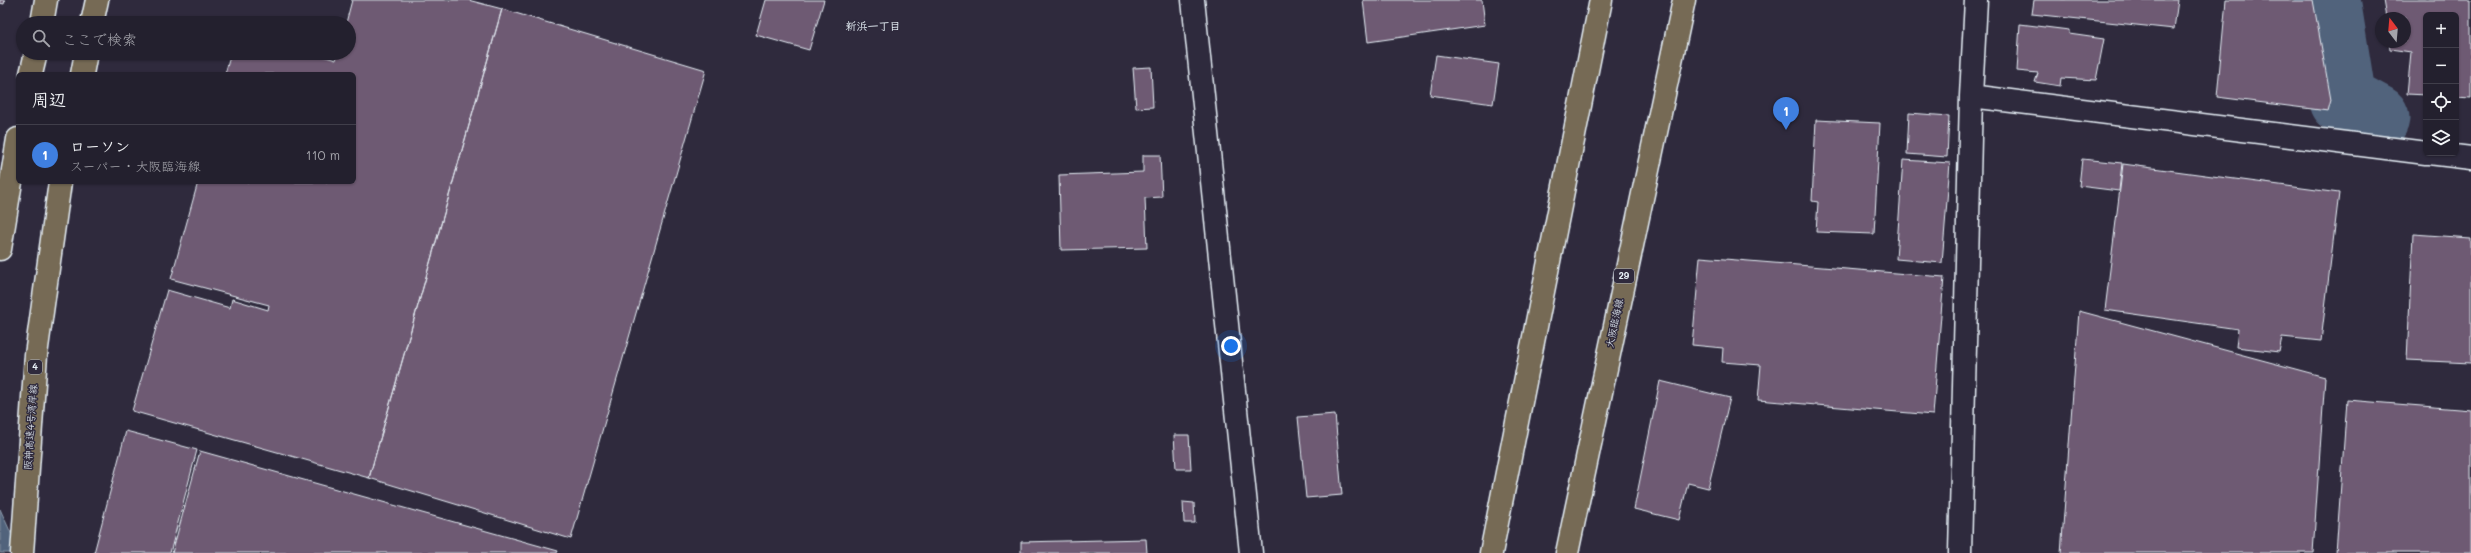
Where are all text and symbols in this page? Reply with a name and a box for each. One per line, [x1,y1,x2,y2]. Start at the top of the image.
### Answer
north arrow [2375,12,2411,48]
map controls [2423,12,2459,156]
button: + [2423,12,2459,48]
search box [16,16,356,60]
district label: 新浜一丁目 [846,18,901,33]
icon: search [30,27,52,49]
text: ここで検索 [62,29,137,49]
button: − [2423,48,2459,84]
button: locate [2423,84,2459,120]
text: 周辺 [32,88,66,110]
pin: 1 [1773,97,1799,130]
button: layers [2423,120,2459,156]
text: ローソン [70,136,130,156]
text: 1 [42,146,48,163]
text: 110 m [306,146,340,163]
text: スーパー · 大阪臨海線 [70,157,200,174]
road number: 29 [1614,269,1634,283]
street label: 大阪臨海線 [1602,297,1626,349]
your location [1221,336,1241,356]
road number: 4 [28,360,42,374]
street label: 阪神高速4号湾岸線 [20,384,40,470]

